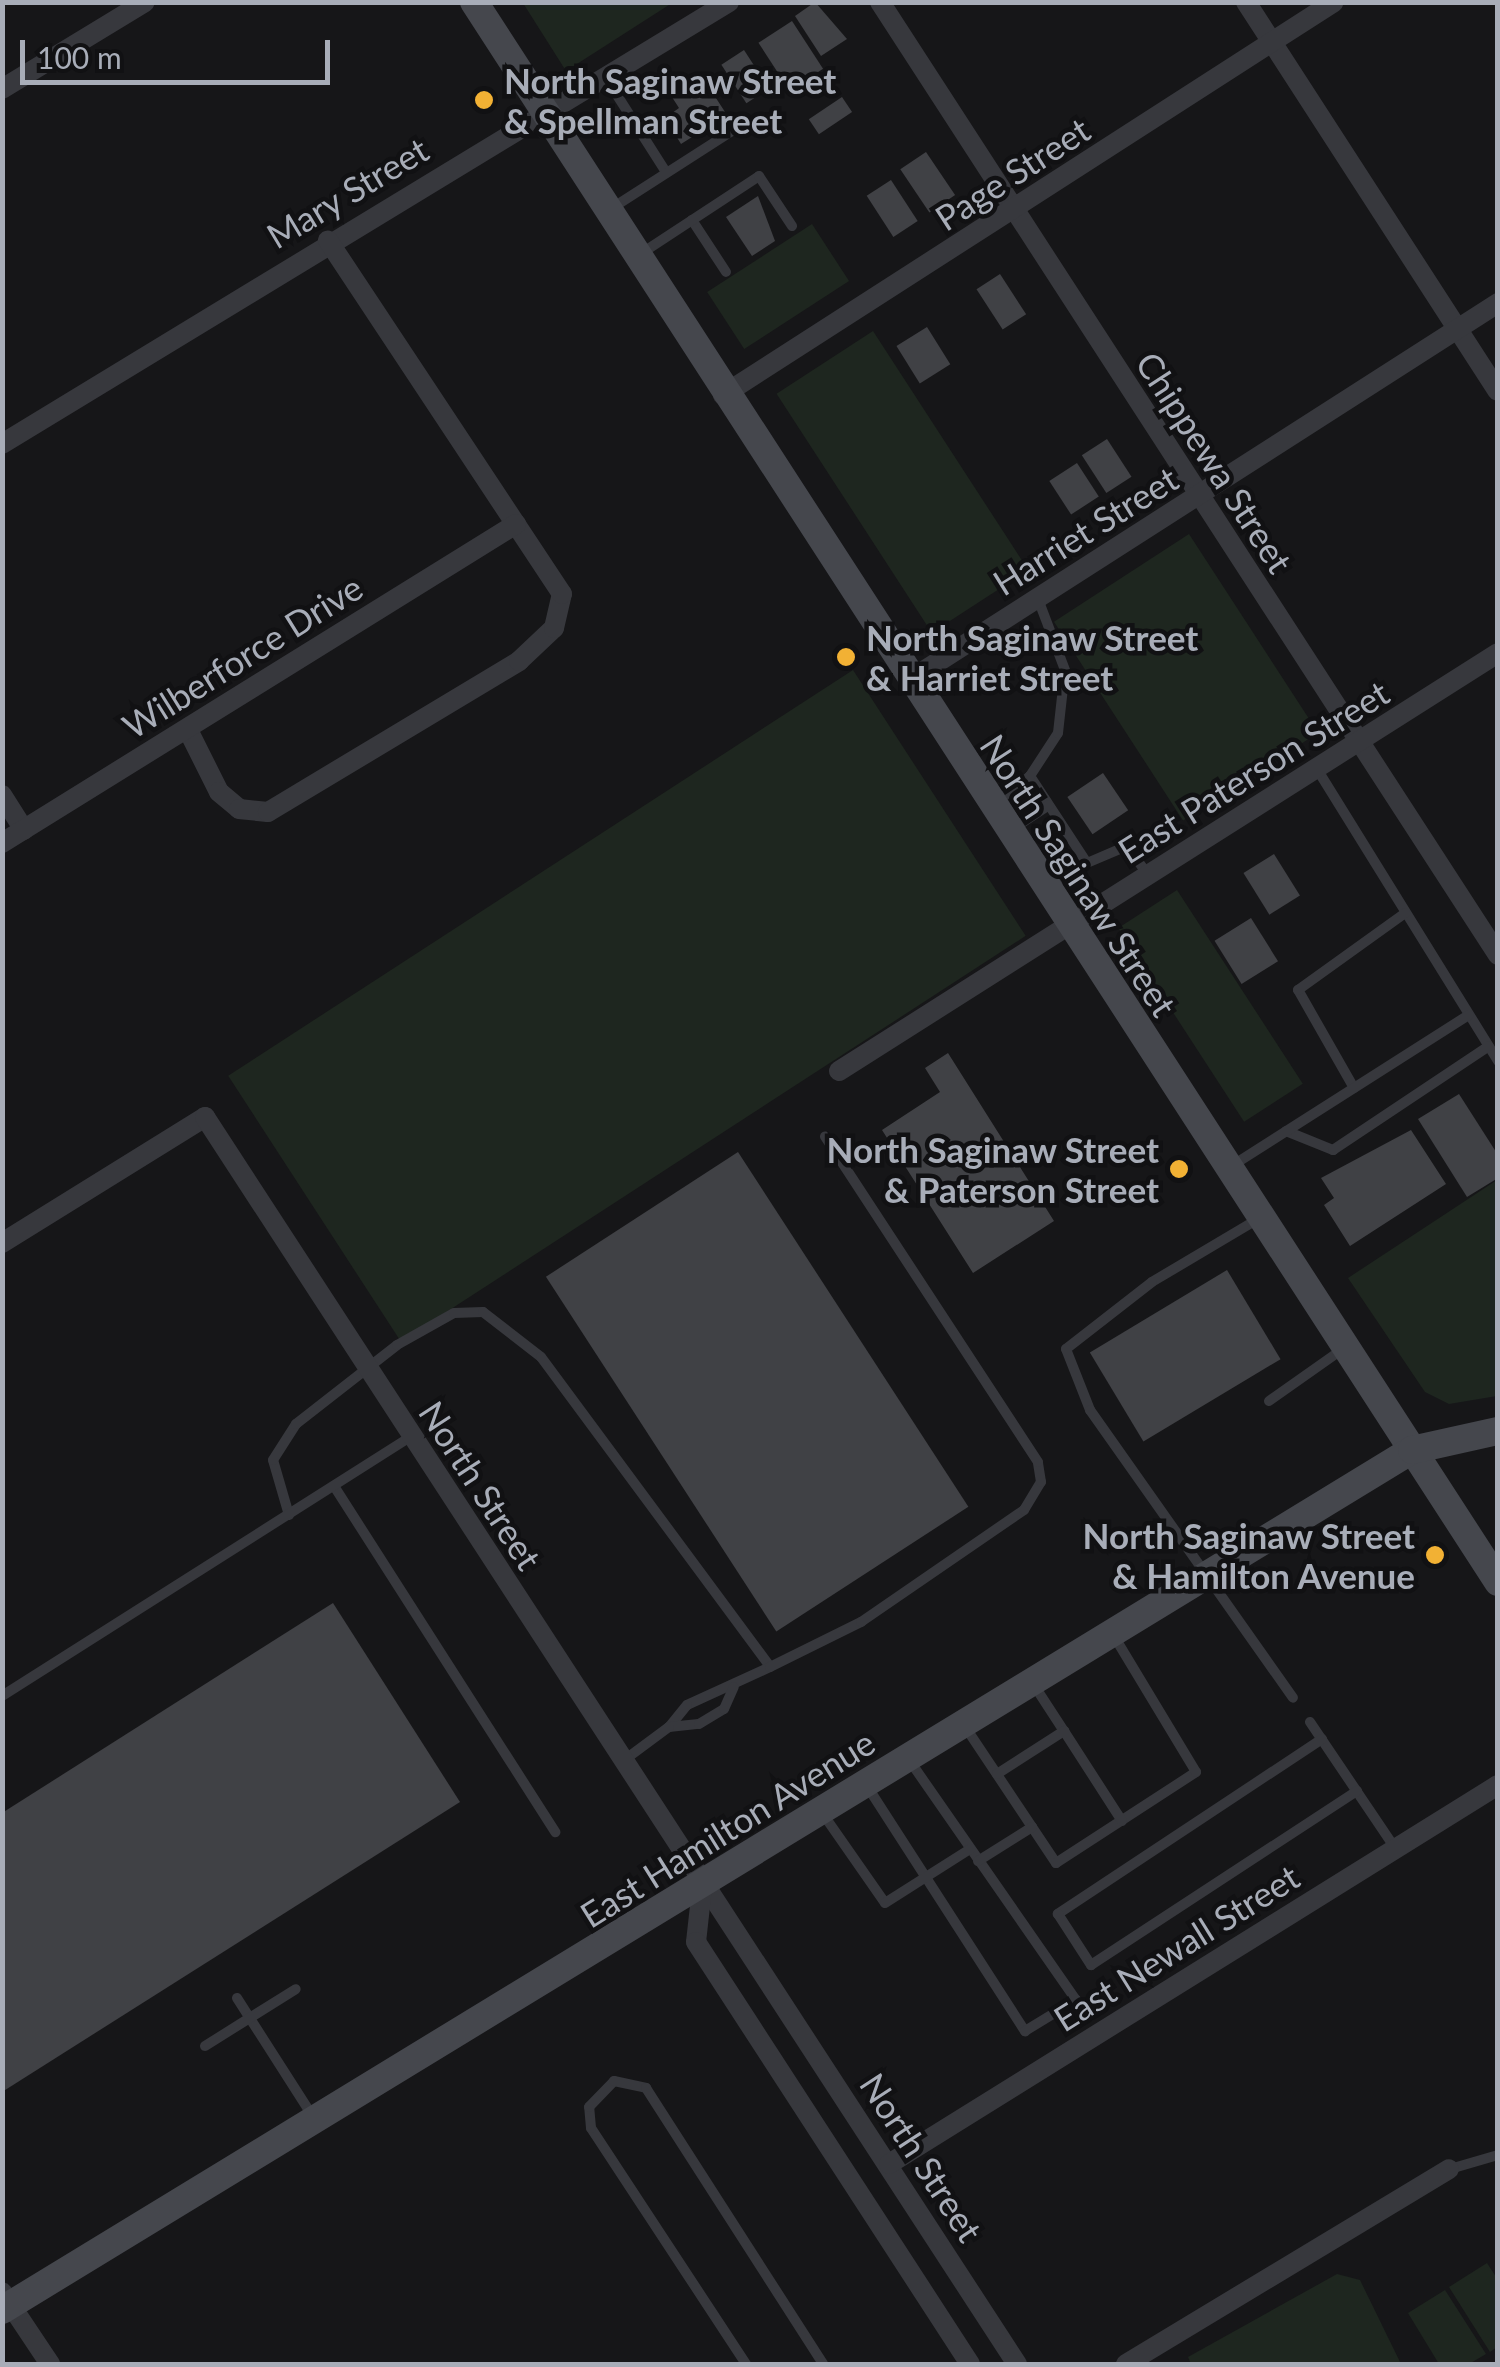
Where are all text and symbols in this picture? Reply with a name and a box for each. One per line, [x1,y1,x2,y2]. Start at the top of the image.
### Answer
scale bar [25,20,335,82]
text: 100 m [37,39,122,75]
place label: North Saginaw Street & Spellman Street [504,59,837,141]
marker: North Saginaw Street & Spellman Street [473,89,495,111]
street label: Page Street [927,108,1097,238]
street label: Mary Street [258,127,436,257]
street label: Chippewa Street [1128,344,1302,580]
street label: Harriet Street [985,457,1185,603]
street label: Wilberforce Drive [115,565,369,747]
place label: North Saginaw Street & Harriet Street [866,616,1199,698]
marker: North Saginaw Street & Harriet Street [835,646,857,668]
street label: East Paterson Street [1110,671,1396,871]
street label: North Saginaw Street [972,726,1186,1024]
place label: North Saginaw Street & Paterson Street [826,1128,1159,1210]
marker: North Saginaw Street & Paterson Street [1168,1158,1190,1180]
street label: North Street [411,1393,551,1577]
place label: North Saginaw Street & Hamilton Avenue [1082,1514,1415,1596]
marker: North Saginaw Street & Hamilton Avenue [1424,1544,1446,1566]
street label: East Hamilton Avenue [572,1720,882,1936]
street label: East Newall Street [1046,1855,1306,2039]
street label: North Street [852,2065,992,2249]

